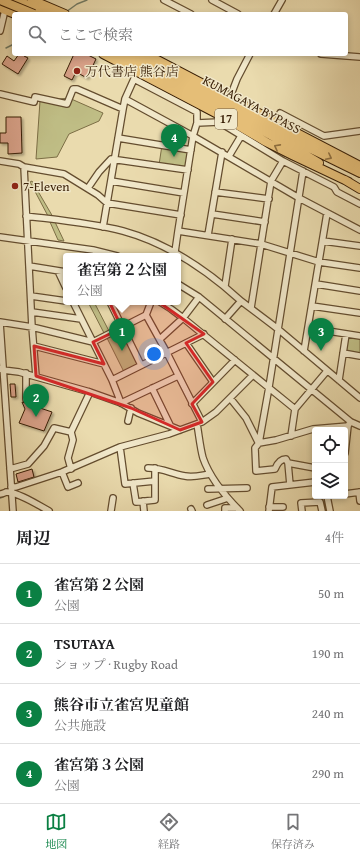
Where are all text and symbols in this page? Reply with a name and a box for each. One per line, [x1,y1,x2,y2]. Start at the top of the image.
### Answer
search box [12,12,348,56]
icon: search [26,23,48,45]
text: ここで検索 [58,24,133,45]
place label: 万代書店 熊谷店 [85,62,179,81]
marker: 万代書店 熊谷店 [72,66,82,76]
street label: KUMAGAYA BYPASS [199,71,304,138]
road number: 17 [215,109,237,129]
pin: 4 [161,124,187,157]
one-way arrow [273,144,281,152]
one-way arrow [324,153,332,160]
place label: 7-Eleven [23,177,70,196]
marker: 7-Eleven [10,181,20,191]
popup [63,253,181,305]
text: 雀宮第２公園 [77,259,167,280]
text: 公園 [77,281,103,300]
pin: 1 [109,318,135,351]
pin: 3 [308,318,334,351]
your location [144,344,164,364]
pin: 2 [23,384,49,417]
map controls [312,427,348,499]
button: locate [312,427,348,463]
button: layers [312,463,348,499]
text: 周辺 [16,525,50,550]
text: 4件 [325,528,344,547]
text: 雀宮第２公園 [54,574,144,595]
text: 1 [26,584,32,603]
text: 50 m [318,584,344,603]
text: 公園 [54,596,80,615]
text: TSUTAYA [54,633,115,654]
text: 2 [26,644,32,663]
text: 190 m [312,644,344,663]
text: ショップ · Rugby Road [54,655,178,674]
text: 熊谷市立雀宮児童館 [54,694,189,715]
text: 3 [26,704,32,723]
text: 240 m [312,704,344,723]
text: 公共施設 [54,716,106,735]
text: 雀宮第３公園 [54,754,144,775]
text: 4 [26,764,32,783]
text: 290 m [312,764,344,783]
text: 公園 [54,776,80,795]
tab: 地図 [45,811,67,852]
tab: 経路 [158,811,180,852]
tab: 保存済み [271,811,315,852]

